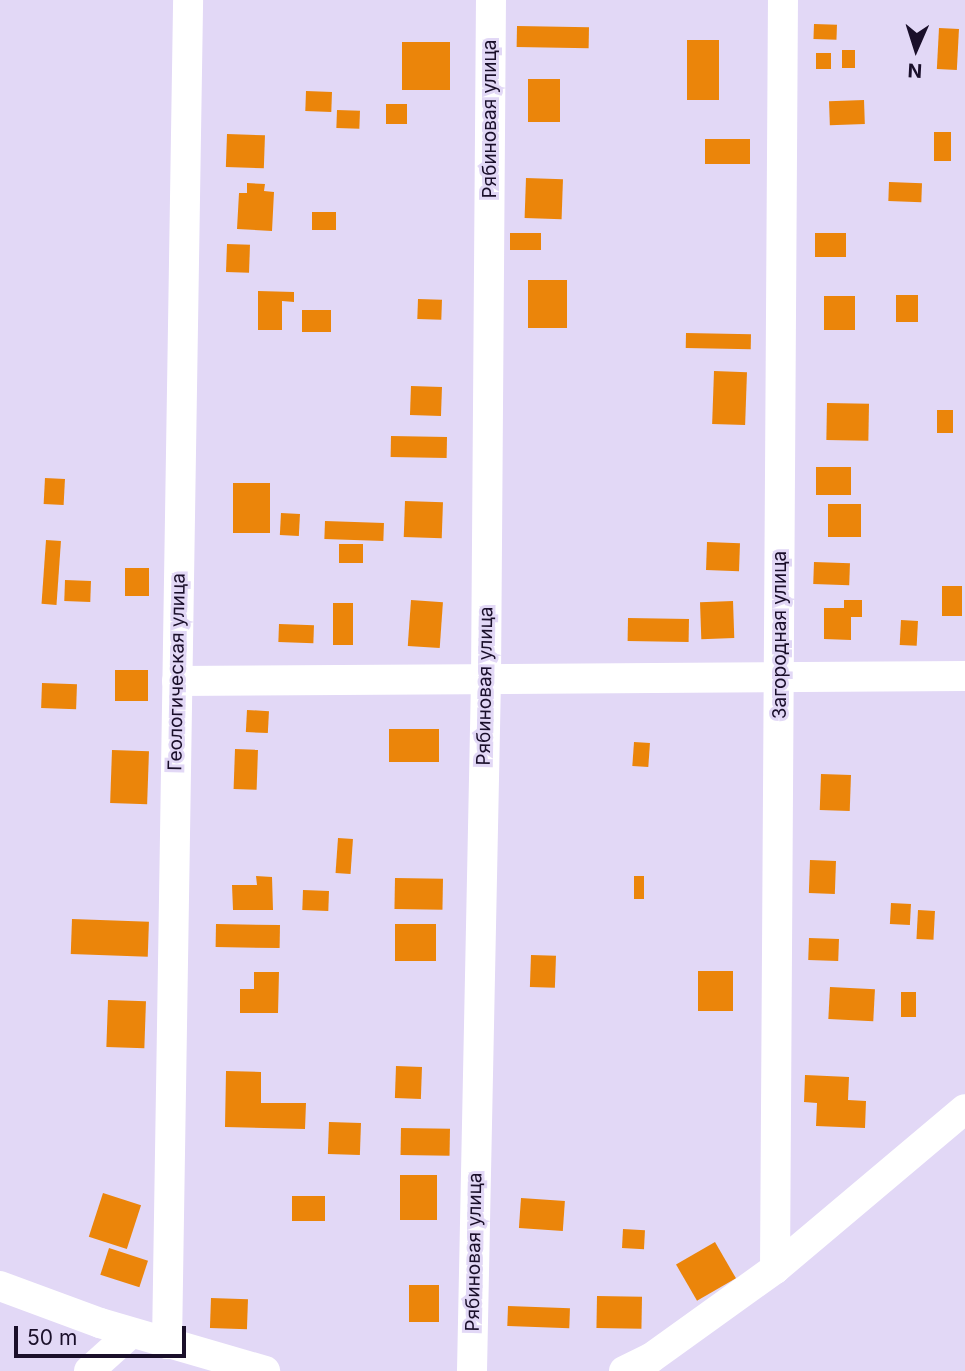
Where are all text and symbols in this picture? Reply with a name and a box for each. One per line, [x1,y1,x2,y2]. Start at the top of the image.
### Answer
north arrow [881,14,951,84]
street label: Рябиновая улица [479,39,501,199]
text: N [907,59,923,82]
street label: Загородная улица [769,551,791,719]
street label: Геологическая улица [164,573,190,771]
street label: Рябиновая улица [472,606,498,766]
street label: Рябиновая улица [461,1172,487,1332]
scale bar [18,1312,189,1356]
text: 50 m [27,1325,77,1350]

